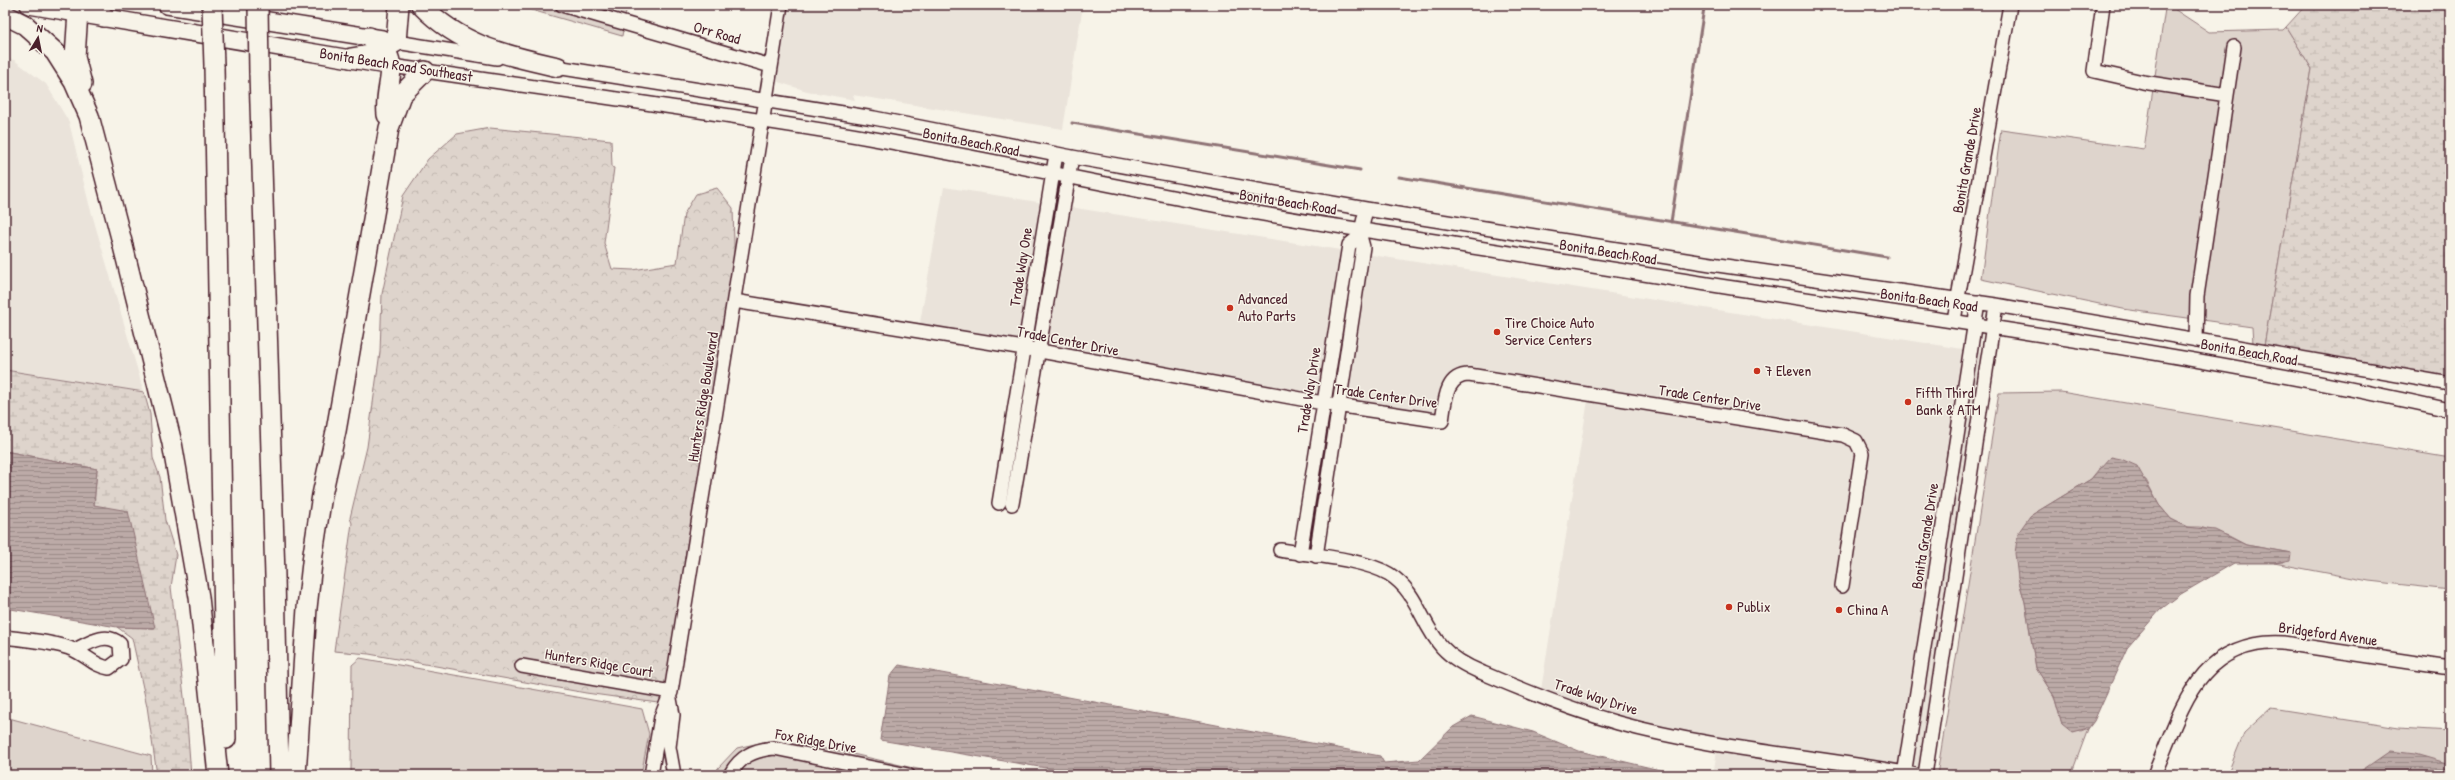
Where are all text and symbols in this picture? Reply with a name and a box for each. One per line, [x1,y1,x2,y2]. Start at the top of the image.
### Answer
street label: Orr Road [691,16,743,49]
north arrow [18,18,58,58]
text: N [36,21,44,36]
street label: Bonita Beach Road Southeast [318,42,475,87]
street label: Bonita Grande Drive [1947,105,1986,215]
street label: Bonita Beach Road [921,122,1021,161]
street label: Bonita Beach Road [1238,183,1338,220]
street label: Trade Way One [1004,226,1037,308]
street label: Bonita Beach Road [1558,233,1658,270]
street label: Bonita Beach Road [1879,282,1979,317]
place label: Advanced Auto Parts [1238,288,1296,326]
marker: Advanced Auto Parts [1225,303,1235,313]
place label: Tire Choice Auto Service Centers [1505,312,1594,350]
street label: Trade Center Drive [1015,320,1121,361]
marker: Tire Choice Auto Service Centers [1492,327,1502,337]
street label: Hunters Ridge Boulevard [682,330,723,463]
street label: Bonita Beach Road [2199,333,2299,370]
street label: Trade Way Drive [1291,345,1326,435]
place label: 7 Eleven [1765,360,1811,381]
marker: 7 Eleven [1752,366,1762,376]
street label: Trade Center Drive [1333,378,1439,413]
street label: Trade Center Drive [1657,379,1763,416]
place label: Fifth Third Bank & ATM [1915,382,1981,420]
marker: Fifth Third Bank & ATM [1903,397,1913,407]
street label: Bonita Grande Drive [1906,481,1943,591]
place label: Publix [1737,596,1771,617]
place label: China A [1847,599,1889,620]
marker: Publix [1724,602,1734,612]
marker: China A [1834,605,1844,615]
street label: Bridgeford Avenue [2277,616,2379,651]
street label: Hunters Ridge Court [543,643,656,682]
street label: Trade Way Drive [1551,673,1641,720]
street label: Fox Ridge Drive [773,723,858,758]

